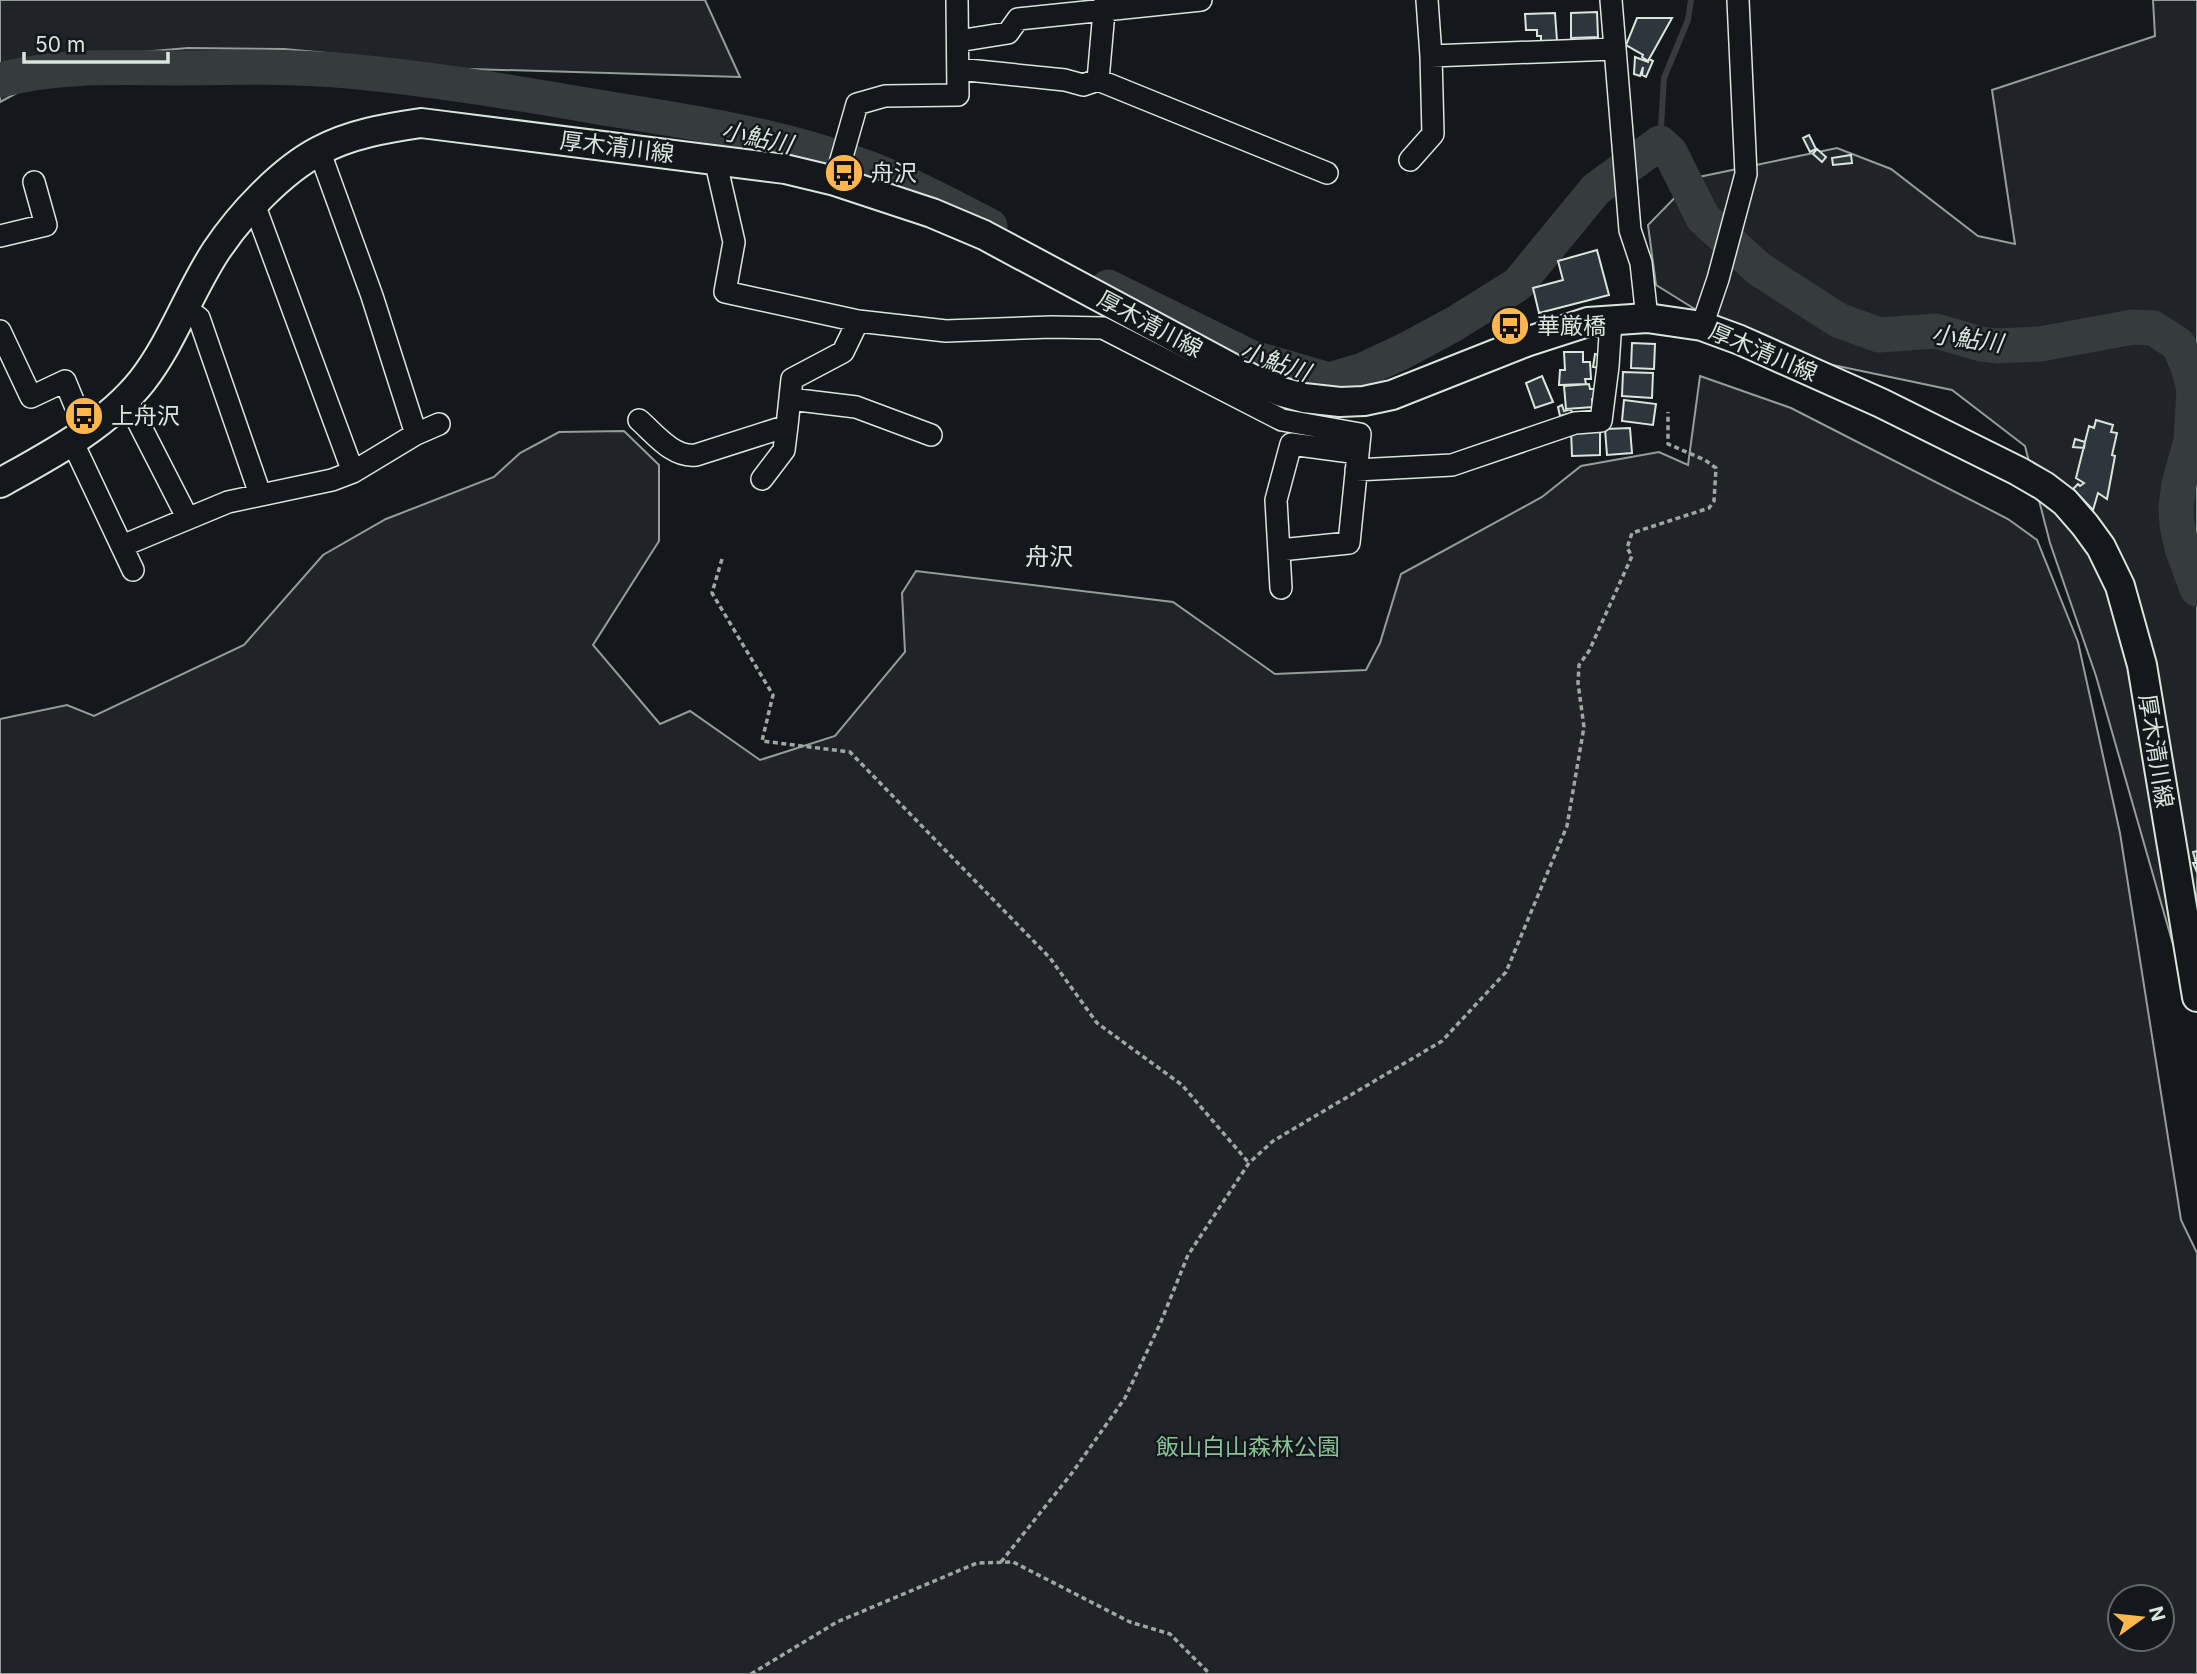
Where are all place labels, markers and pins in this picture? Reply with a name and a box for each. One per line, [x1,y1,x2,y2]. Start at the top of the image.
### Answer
bus stop icon: 舟沢 [823,152,865,194]
place label: 舟沢 [871,159,917,187]
bus stop icon: 華厳橋 [1489,305,1531,347]
place label: 華厳橋 [1537,312,1606,340]
bus stop icon: 上舟沢 [63,395,105,437]
place label: 上舟沢 [111,402,180,430]

